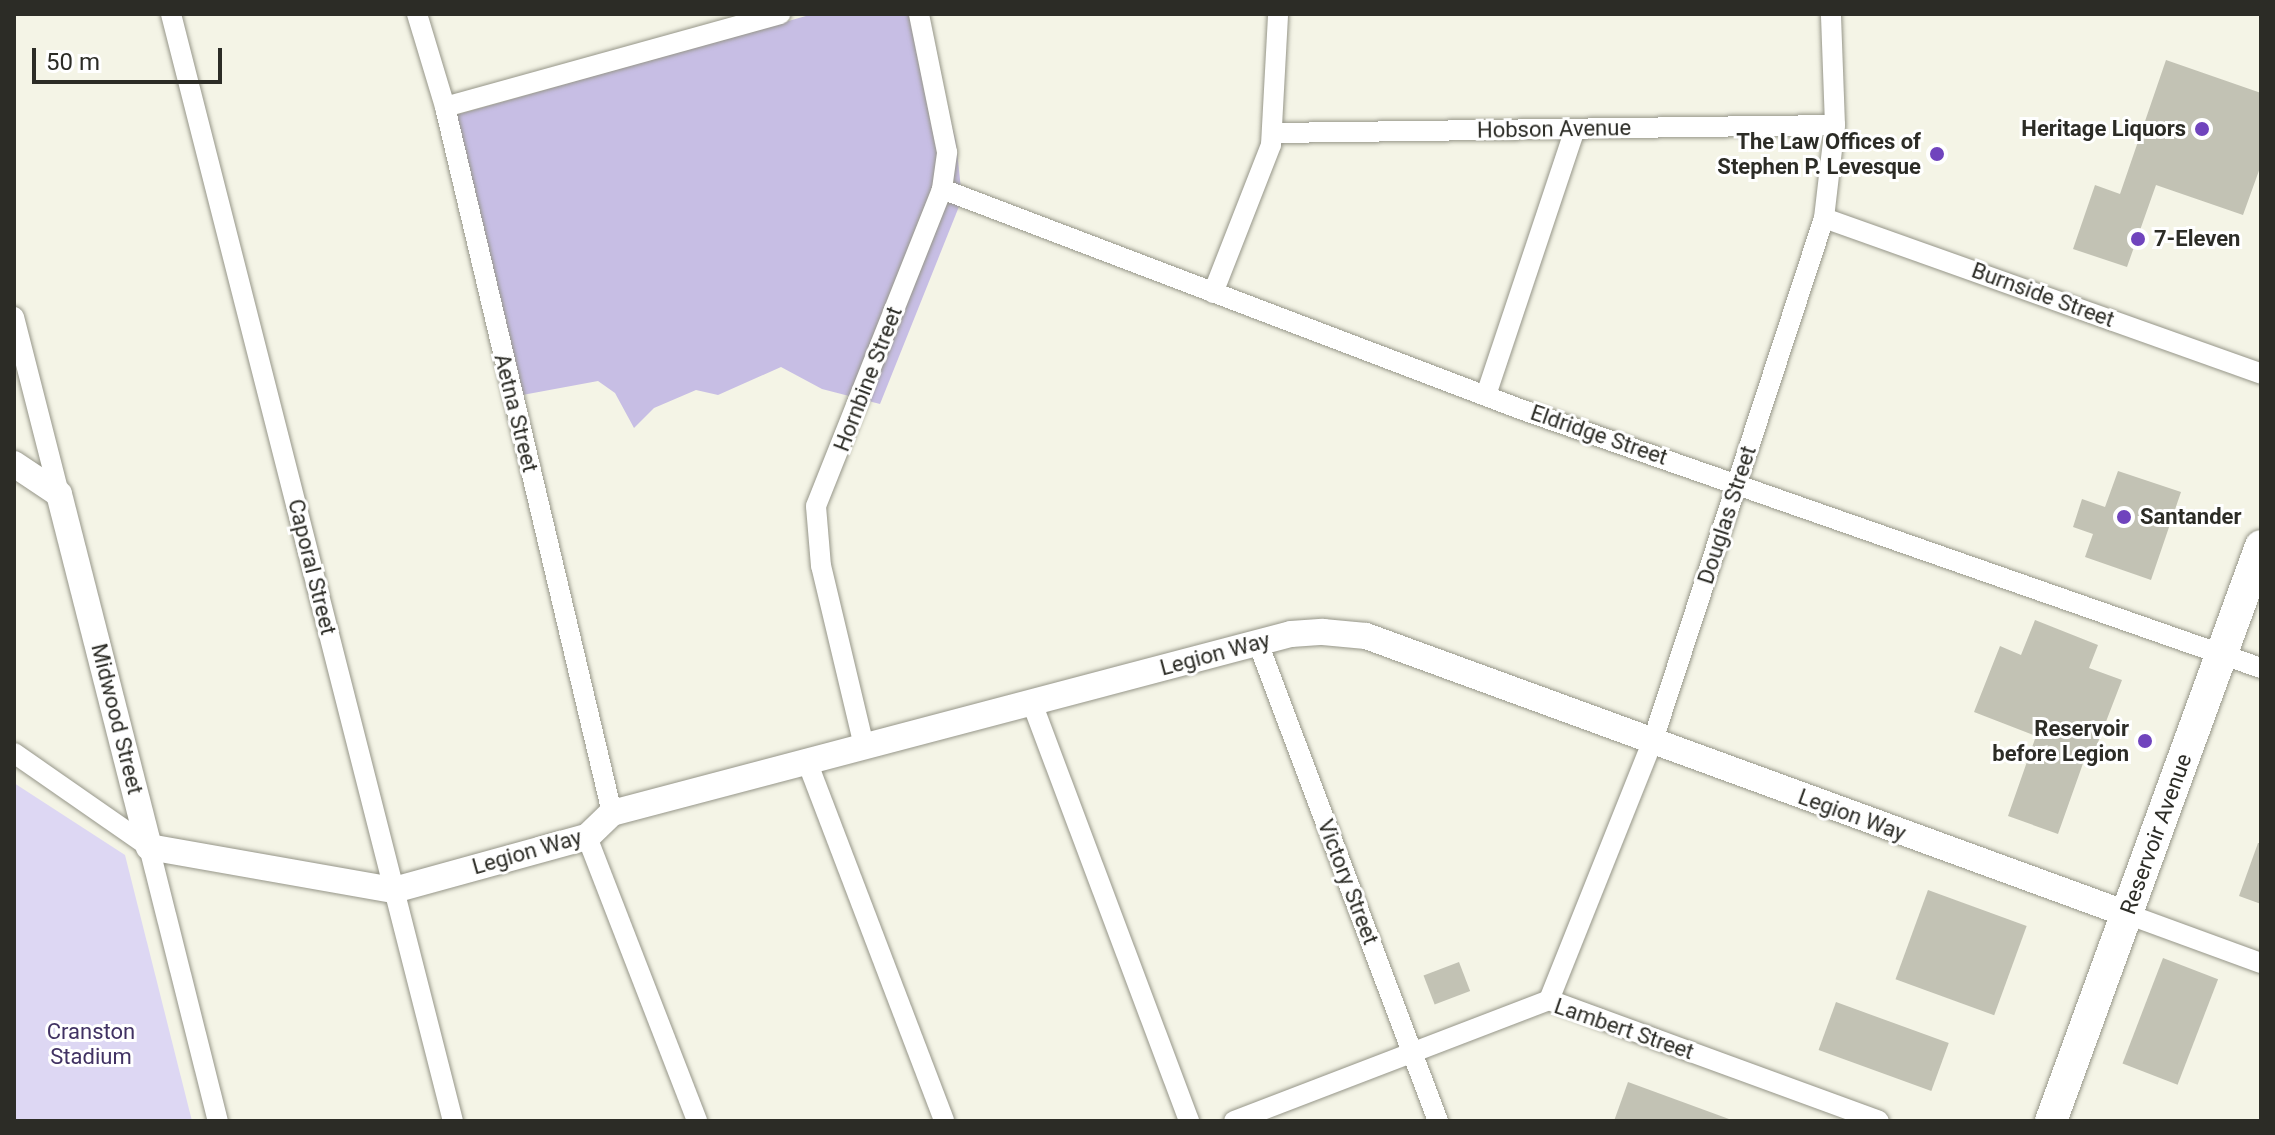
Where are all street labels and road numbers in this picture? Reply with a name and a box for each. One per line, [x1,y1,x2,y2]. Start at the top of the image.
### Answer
street label: Hobson Avenue [1477,114,1631,144]
street label: Burnside Street [1968,257,2118,333]
street label: Hornbine Street [828,303,908,455]
street label: Aetna Street [489,351,543,475]
street label: Eldridge Street [1527,399,1671,471]
street label: Douglas Street [1692,443,1762,587]
street label: Caporal Street [282,496,342,638]
street label: Legion Way [1157,627,1273,681]
street label: Midwood Street [86,641,148,797]
street label: Reservoir Avenue [2115,750,2197,918]
street label: Legion Way [1795,783,1909,847]
street label: Victory Street [1312,816,1384,948]
street label: Legion Way [469,824,585,880]
street label: Lambert Street [1551,993,1697,1065]

